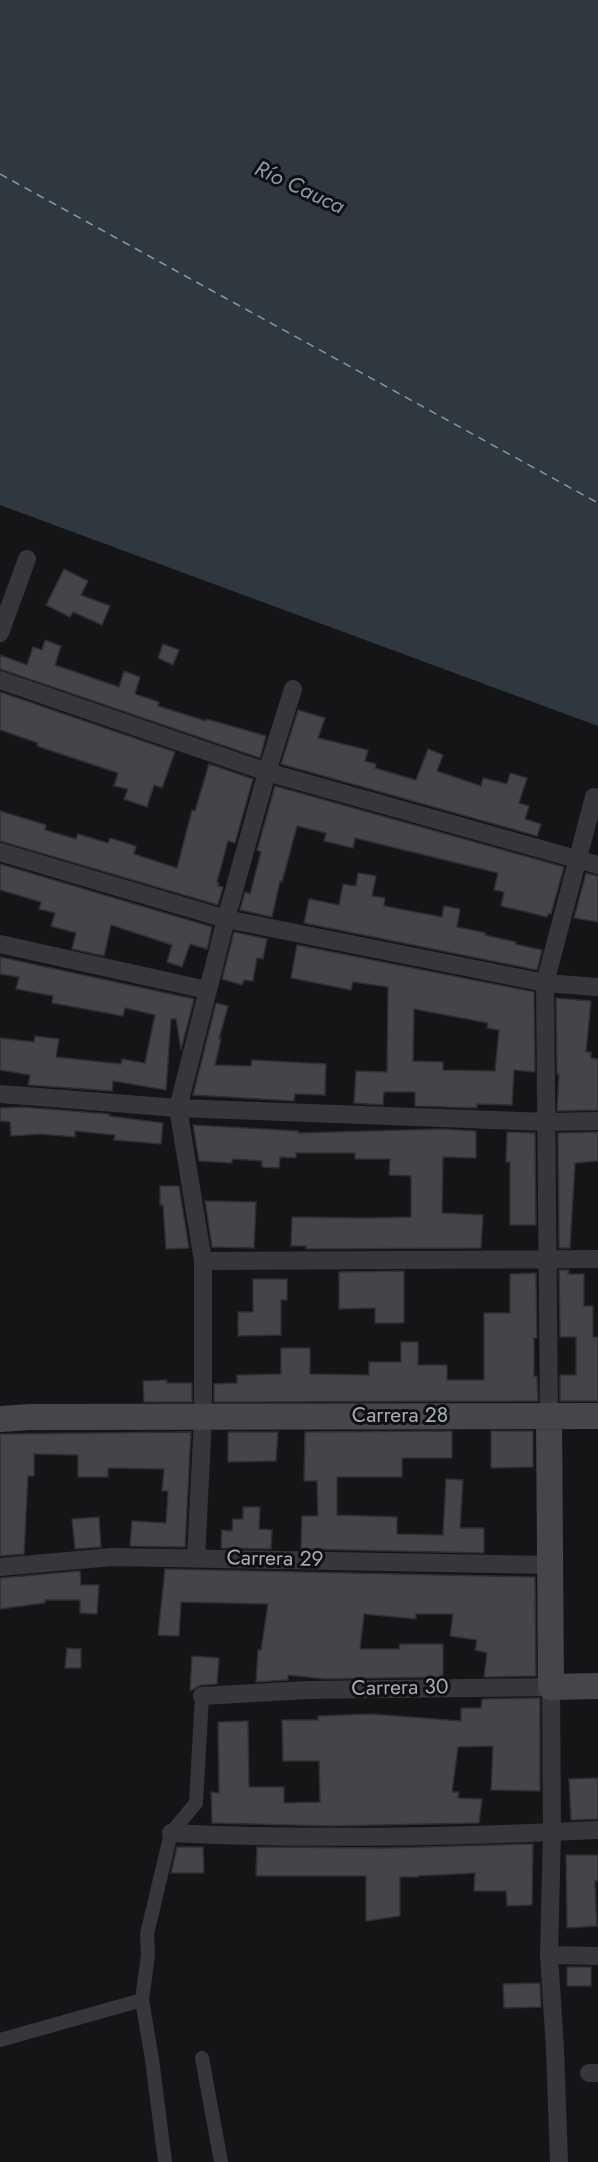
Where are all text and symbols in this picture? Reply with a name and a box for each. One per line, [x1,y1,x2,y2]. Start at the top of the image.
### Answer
water label: Río Cauca [250,157,348,221]
street label: Carrera 28 [352,1404,448,1430]
street label: Carrera 29 [226,1547,324,1573]
street label: Carrera 30 [351,1676,449,1702]

